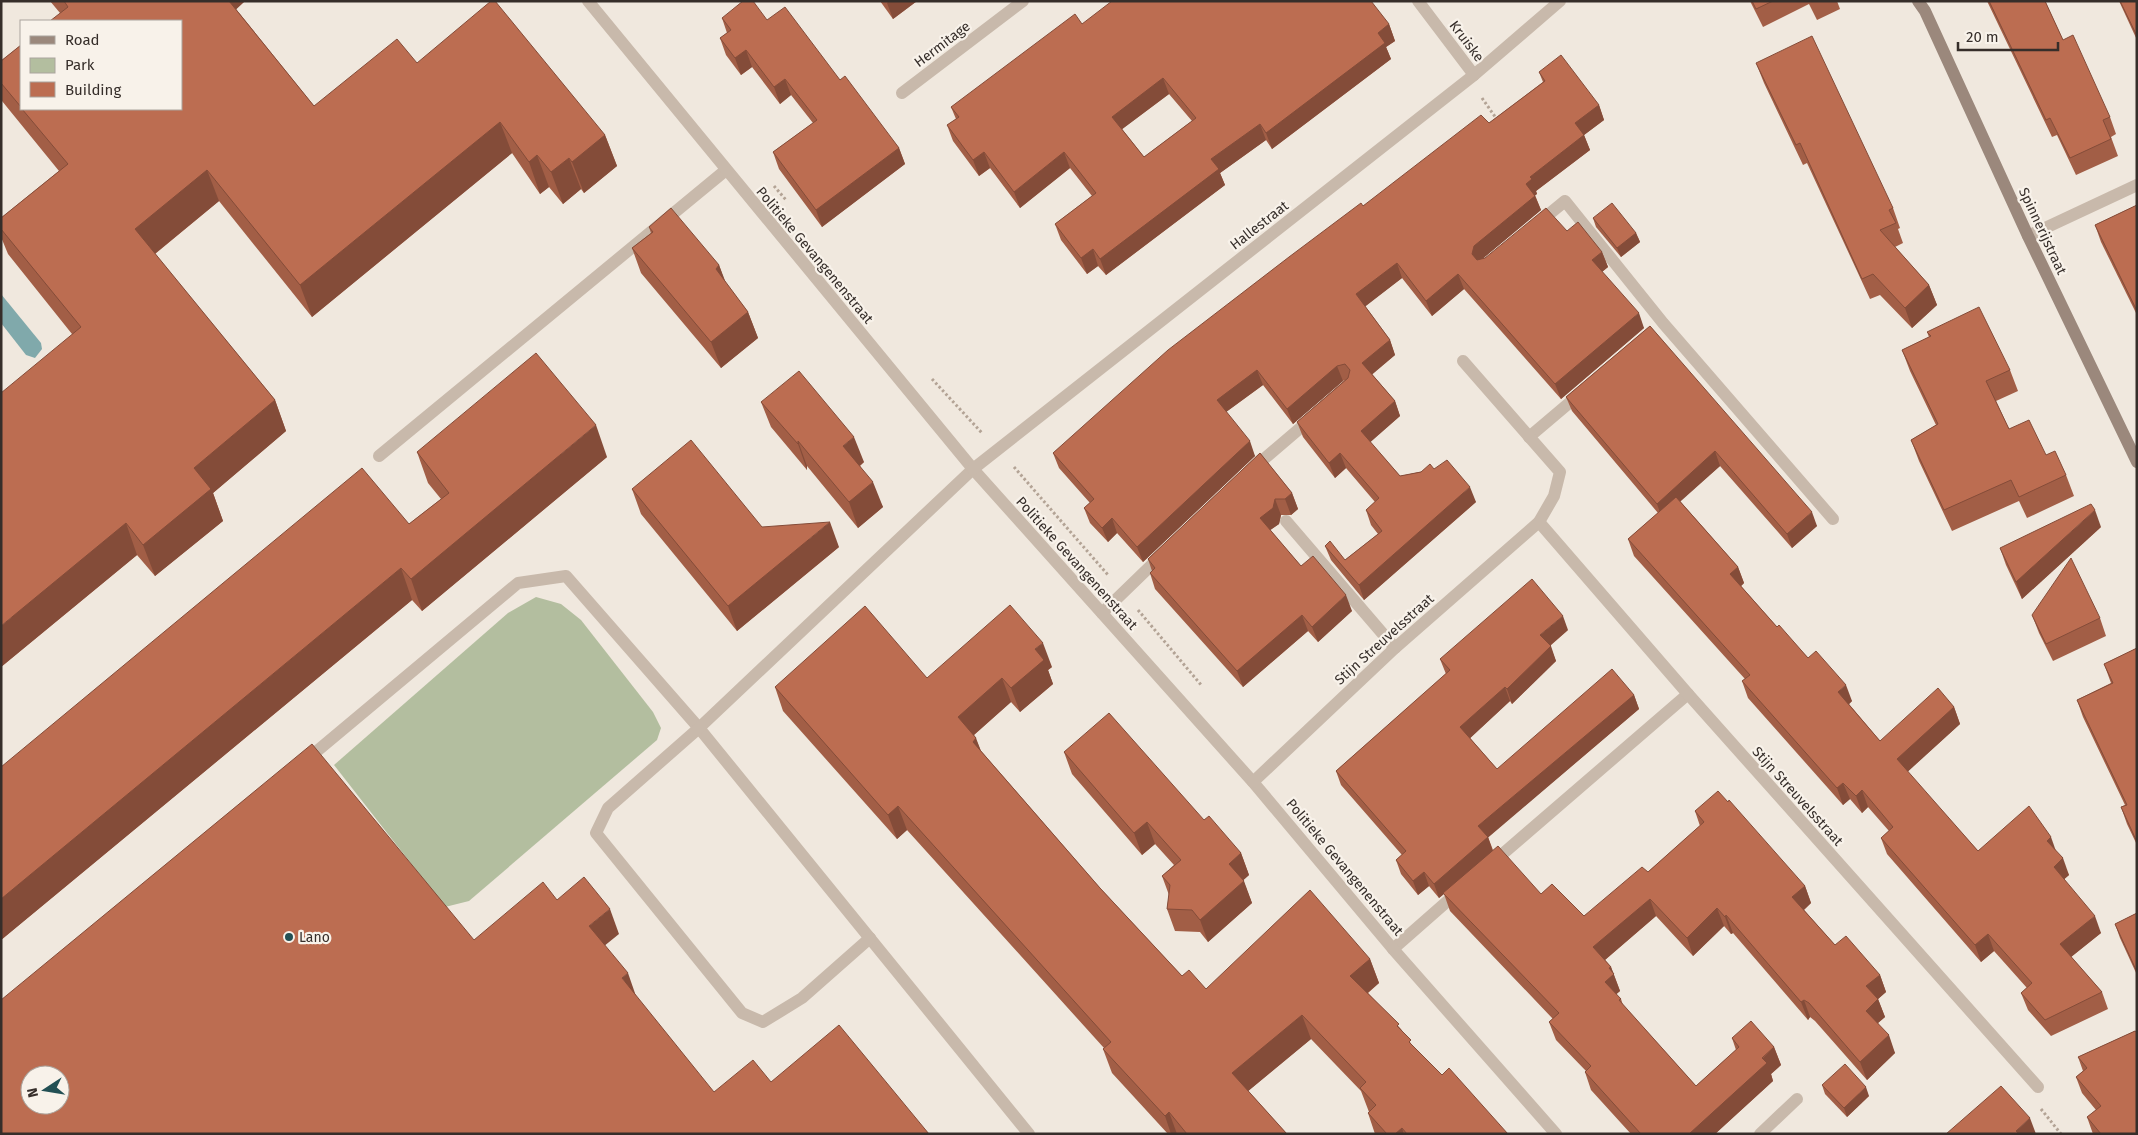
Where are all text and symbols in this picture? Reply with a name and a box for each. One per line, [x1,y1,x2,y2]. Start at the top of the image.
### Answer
street label: Kruiske [1446,17,1488,65]
street label: Hermitage [911,18,974,71]
legend [20,20,182,110]
scale bar [1958,20,2058,52]
text: 20 m [1966,28,1999,46]
text: Road [65,31,100,49]
text: Park [65,56,95,74]
text: Building [65,81,121,99]
street label: Politieke Gevangenenstraat [752,183,877,328]
street label: Spinnerijstraat [2015,185,2070,278]
street label: Hallestraat [1227,197,1293,253]
street label: Politieke Gevangenenstraat [1012,493,1142,634]
street label: Stijn Streuvelsstraat [1331,590,1438,688]
street label: Stijn Streuvelsstraat [1749,743,1847,850]
street label: Politieke Gevangenenstraat [1282,795,1407,940]
place label: Lano [299,929,330,946]
marker: Lano [283,931,295,943]
north arrow [20,1065,70,1115]
text: N [23,1086,42,1099]

